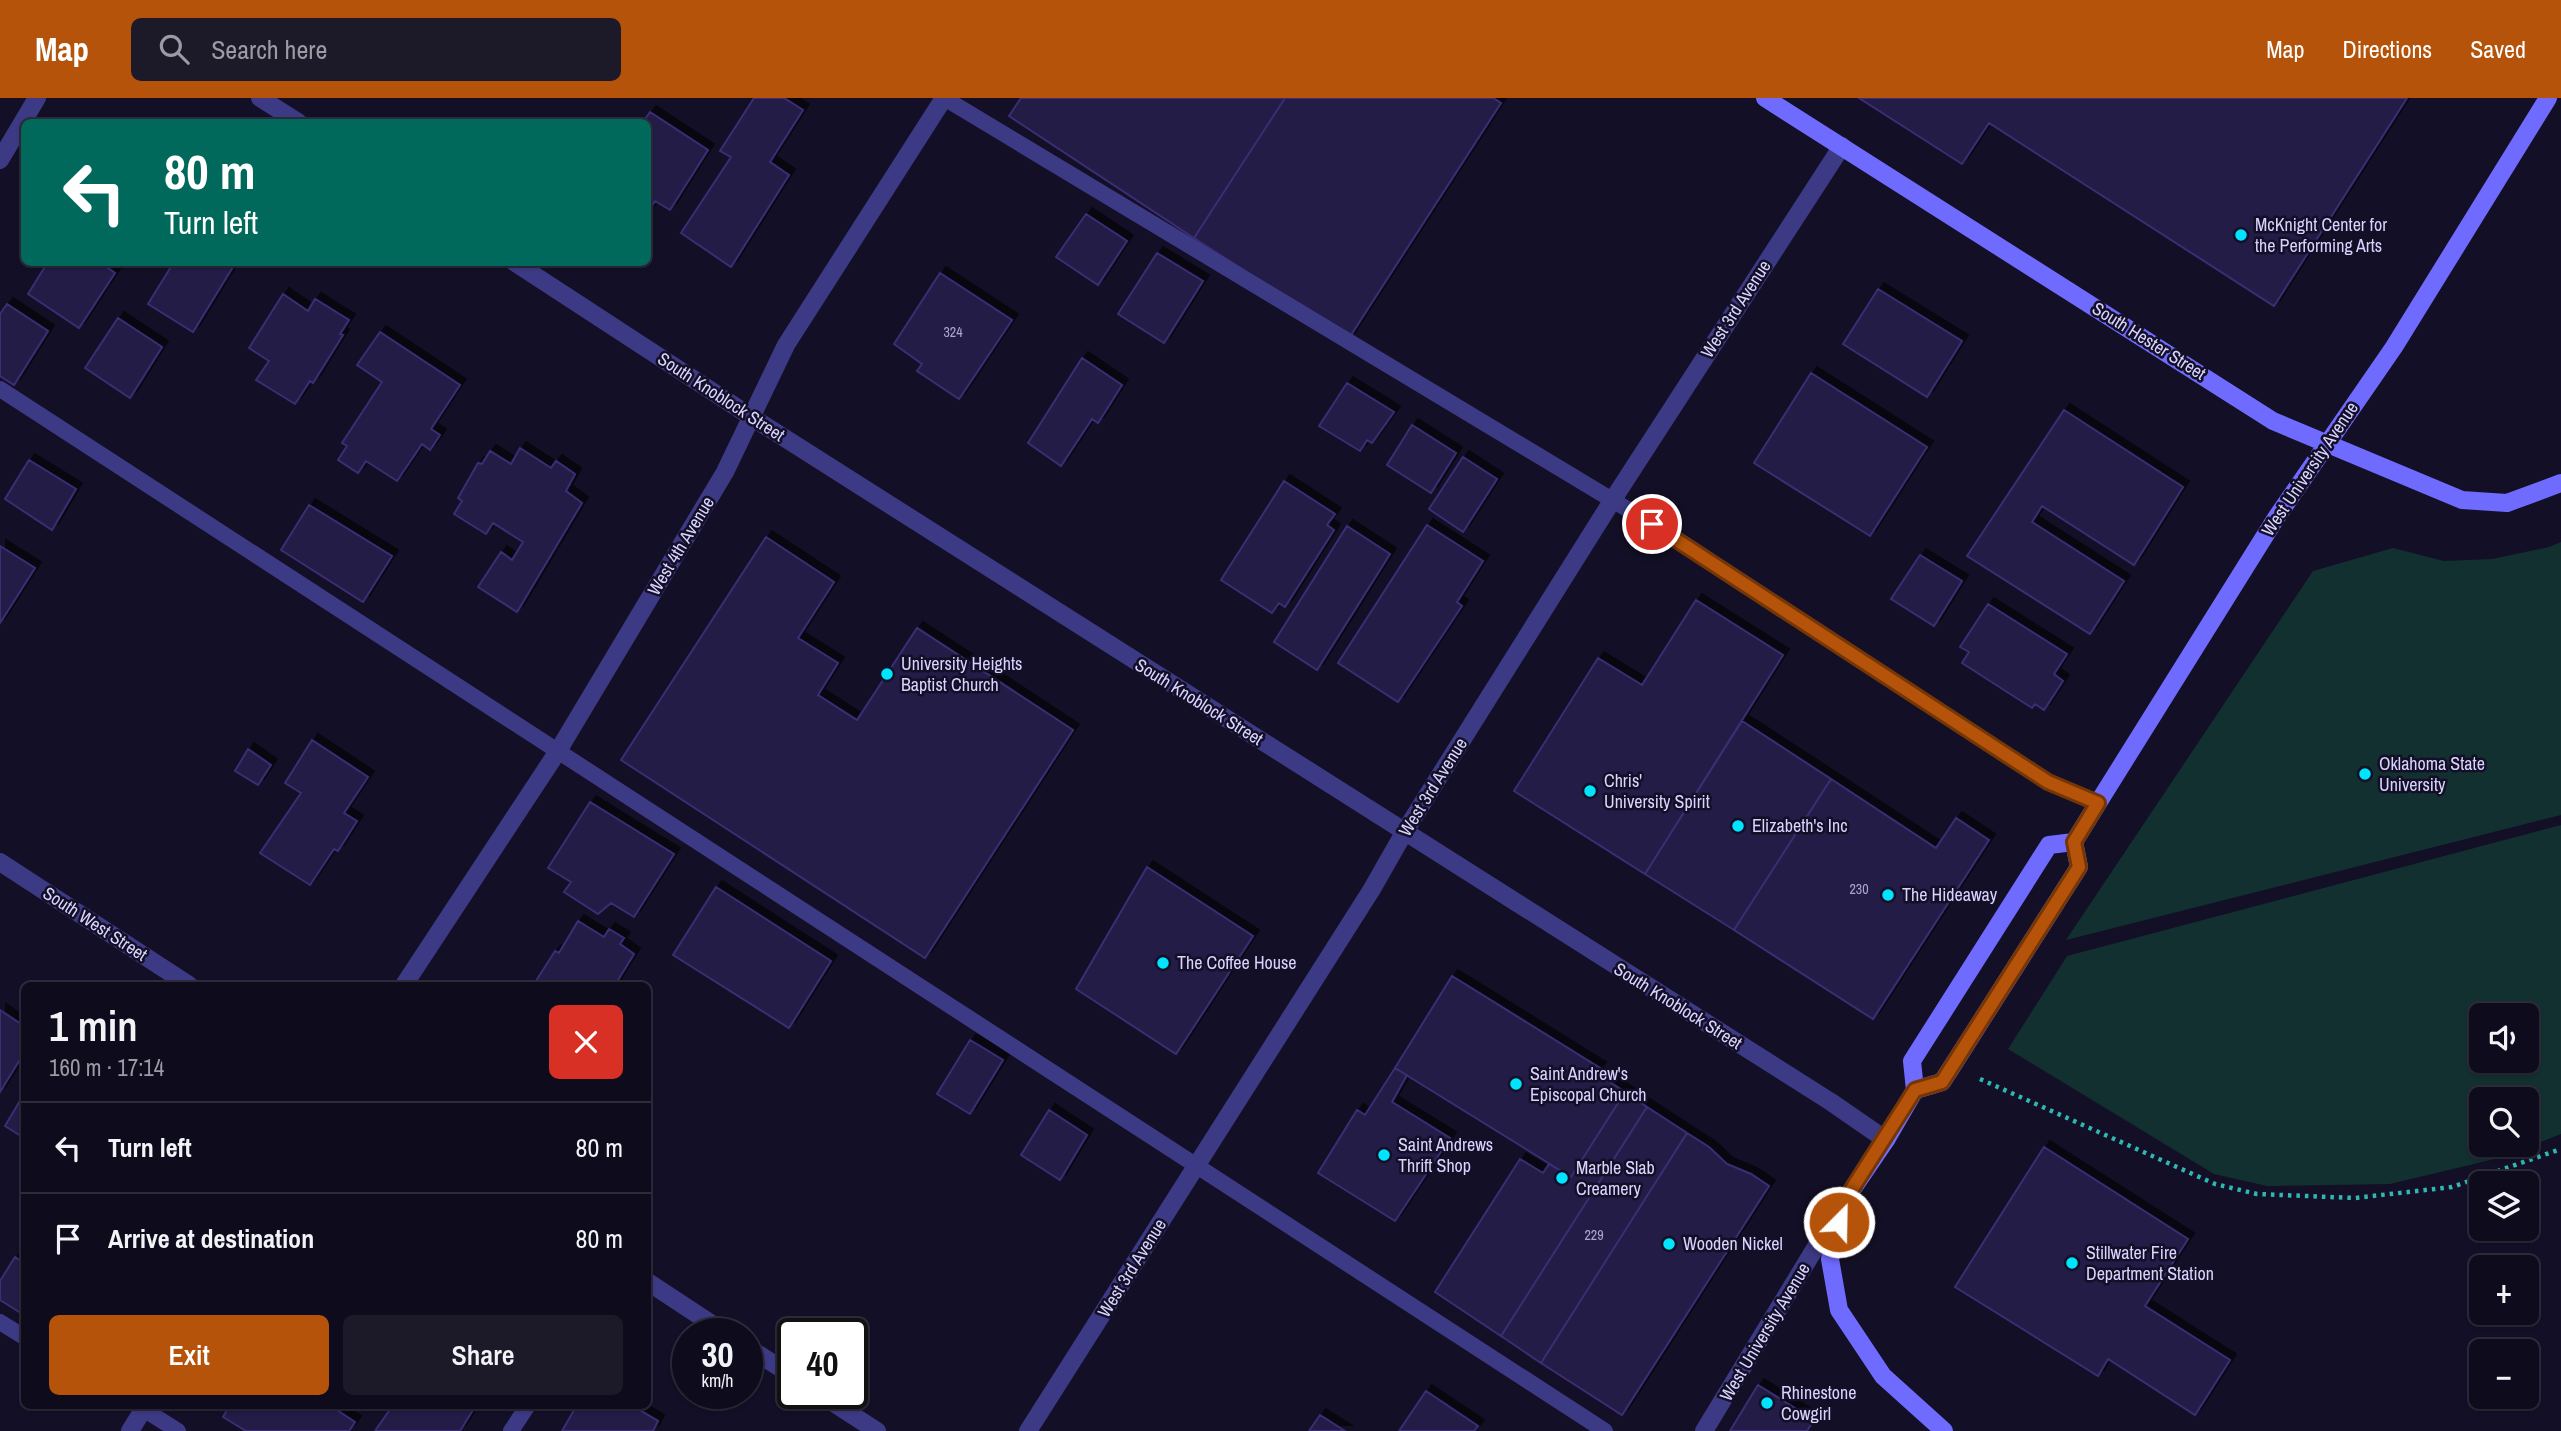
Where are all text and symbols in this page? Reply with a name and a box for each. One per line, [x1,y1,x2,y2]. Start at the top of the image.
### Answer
search box [131,18,621,81]
text: Map [35,27,89,71]
icon: search [155,30,193,68]
text: Search here [211,32,327,67]
text: Map [2266,33,2304,65]
text: Directions [2342,33,2432,65]
text: Saved [2470,33,2526,65]
text: 80 m [164,138,256,204]
icon: left [49,147,140,238]
text: Turn left [164,201,258,244]
place label: McKnight Center for the Performing Arts [2255,212,2387,258]
marker: McKnight Center for the Performing Arts [2233,227,2249,243]
street label: West 3rd Avenue [1695,255,1777,362]
street label: South Hester Street [2088,296,2211,386]
house number: 324 [943,323,963,341]
street label: South Knoblock Street [653,346,790,447]
street label: West University Avenue [2255,397,2364,541]
street label: West 4th Avenue [641,492,720,600]
pin [1622,494,1682,554]
icon: arrive [1633,505,1671,543]
place label: University Heights Baptist Church [901,651,1022,697]
street label: South Knoblock Street [1130,652,1268,751]
marker: University Heights Baptist Church [879,666,895,682]
street label: West 3rd Avenue [1392,733,1473,841]
place label: Oklahoma State University [2379,751,2485,797]
marker: Oklahoma State University [2357,766,2373,782]
place label: Chris' University Spirit [1604,768,1710,814]
marker: Chris' University Spirit [1582,783,1598,799]
place label: Elizabeth's Inc [1752,813,1848,838]
marker: Elizabeth's Inc [1730,818,1746,834]
house number: 230 [1849,880,1869,898]
street label: South West Street [38,881,152,967]
place label: The Hideaway [1902,882,1998,907]
marker: The Hideaway [1880,887,1896,903]
place label: The Coffee House [1177,950,1297,975]
marker: The Coffee House [1155,955,1171,971]
street label: South Knoblock Street [1609,956,1747,1055]
text: 1 min [49,998,138,1054]
map controls [2469,1003,2539,1409]
button: sound [2469,1003,2539,1073]
button: close [549,1005,623,1079]
text: 160 m · 17:14 [49,1052,164,1083]
place label: Saint Andrew's Episcopal Church [1530,1061,1647,1107]
marker: Saint Andrew's Episcopal Church [1508,1076,1524,1092]
button: search [2469,1087,2539,1157]
icon: left [49,1129,87,1167]
text: Turn left [108,1130,192,1165]
text: 80 m [576,1130,623,1165]
place label: Saint Andrews Thrift Shop [1398,1132,1493,1178]
marker: Saint Andrews Thrift Shop [1376,1147,1392,1163]
place label: Marble Slab Creamery [1576,1155,1655,1201]
marker: Marble Slab Creamery [1554,1170,1570,1186]
button: layers [2469,1171,2539,1241]
position arrow [1802,1185,1876,1259]
street label: West 3rd Avenue [1091,1214,1172,1322]
icon: arrive [49,1220,87,1258]
text: Arrive at destination [108,1221,314,1256]
text: 80 m [576,1221,623,1256]
house number: 229 [1584,1226,1604,1244]
place label: Wooden Nickel [1683,1231,1783,1256]
marker: Wooden Nickel [1661,1236,1677,1252]
place label: Stillwater Fire Department Station [2086,1240,2214,1286]
marker: Stillwater Fire Department Station [2064,1255,2080,1271]
button: + [2469,1255,2539,1325]
street label: West University Avenue [1713,1258,1816,1405]
button: Exit [49,1315,329,1395]
button: Share [343,1315,623,1395]
speed limit sign: 40 [777,1318,868,1409]
text: 30 [702,1331,733,1378]
button: − [2469,1339,2539,1409]
text: km/h [702,1368,734,1393]
place label: Rhinestone Cowgirl [1781,1380,1857,1426]
marker: Rhinestone Cowgirl [1759,1395,1775,1411]

